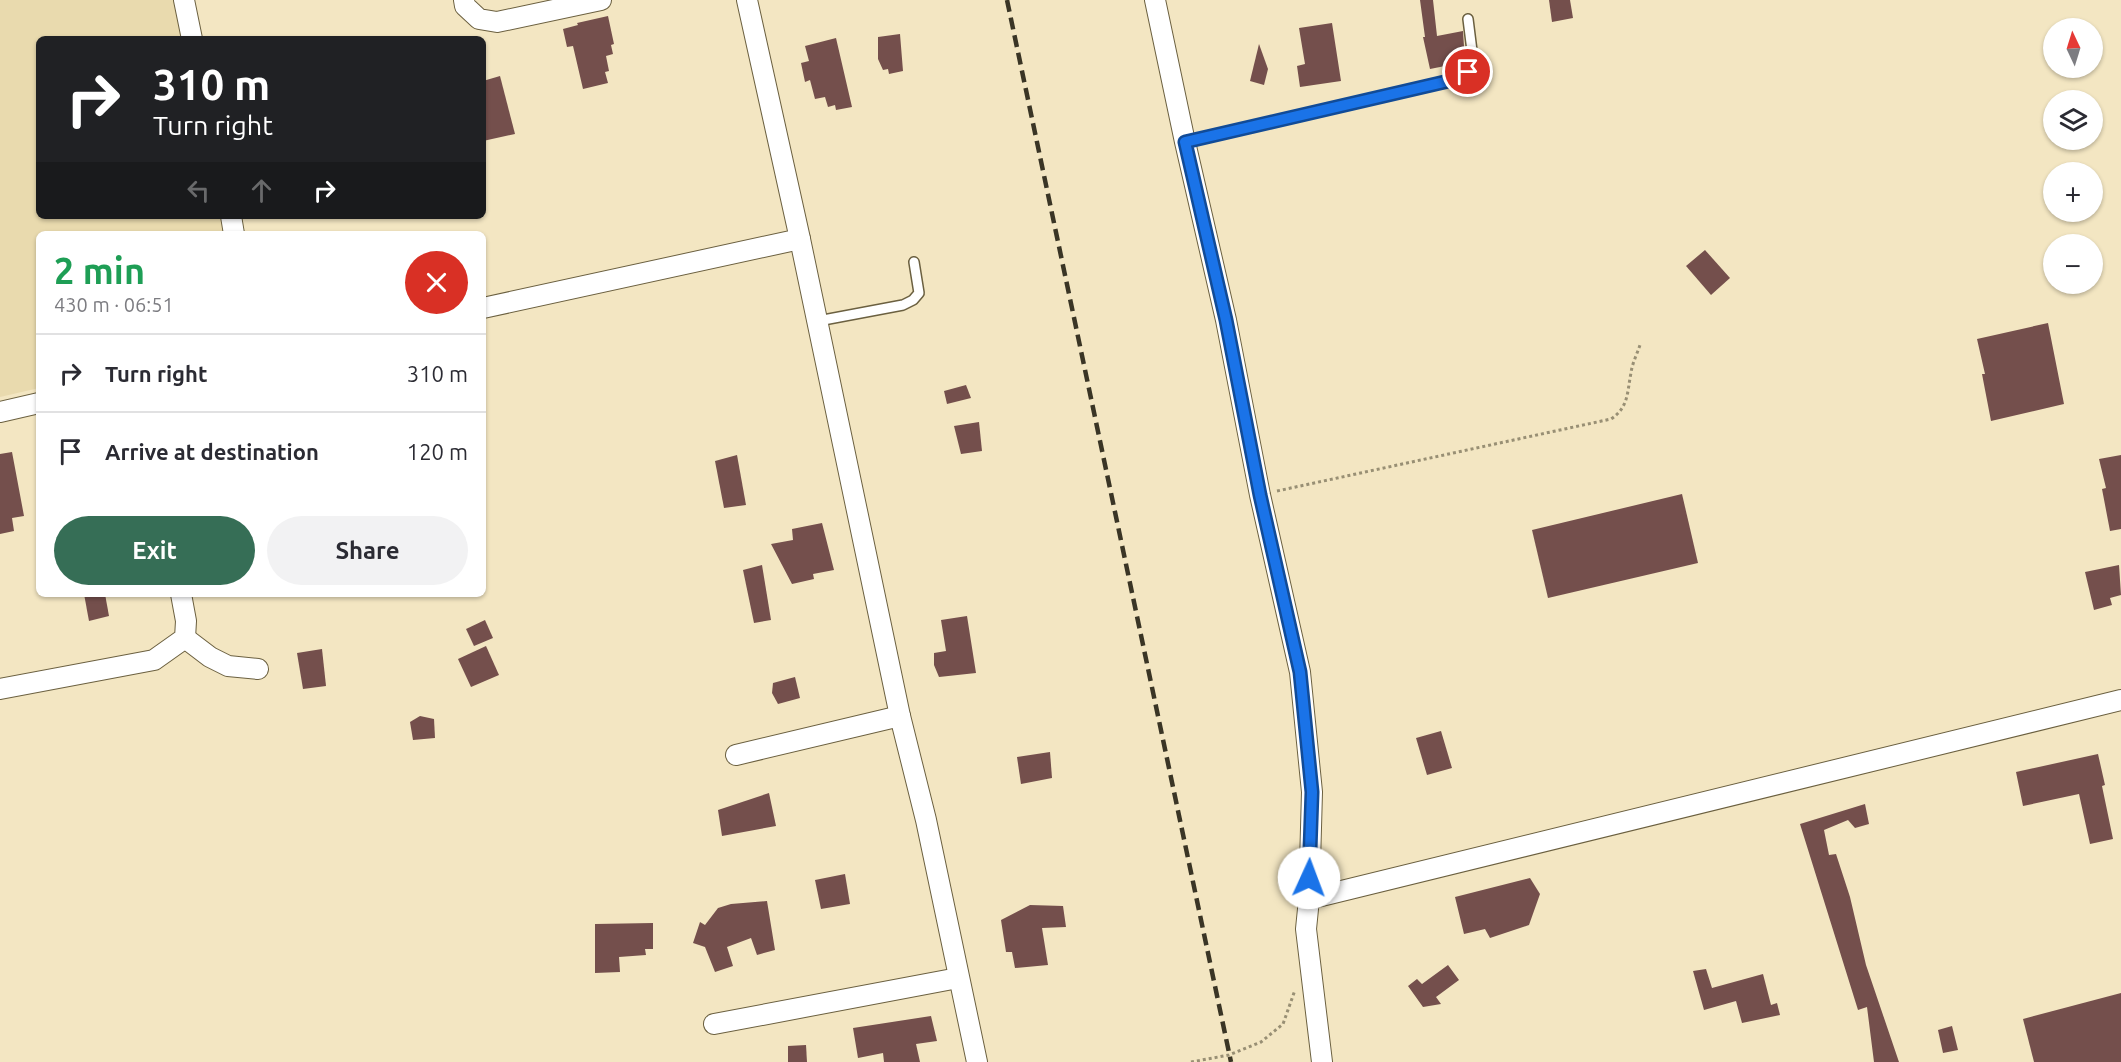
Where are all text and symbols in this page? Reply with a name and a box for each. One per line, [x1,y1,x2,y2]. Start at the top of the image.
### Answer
north arrow [2043,18,2103,78]
map controls [2043,18,2103,294]
pin [1442,46,1493,97]
icon: arrive [1451,55,1484,88]
icon: right [54,60,132,138]
text: 310 m [153,61,270,108]
button: layers [2043,90,2103,150]
text: Turn right [153,110,273,140]
button: + [2043,162,2103,222]
icon: left [182,174,215,207]
icon: ahead [245,174,278,207]
icon: right [308,174,341,207]
button: − [2043,234,2103,294]
text: 2 min [54,250,145,291]
button: close [405,251,468,314]
text: 430 m · 06:51 [54,293,174,316]
icon: right [54,357,87,390]
text: Turn right [105,361,207,386]
text: 310 m [407,361,468,386]
icon: arrive [54,435,87,468]
text: Arrive at destination [105,439,319,464]
text: 120 m [407,439,468,464]
button: Exit [54,516,255,585]
button: Share [267,516,468,585]
position arrow [1277,846,1341,910]

